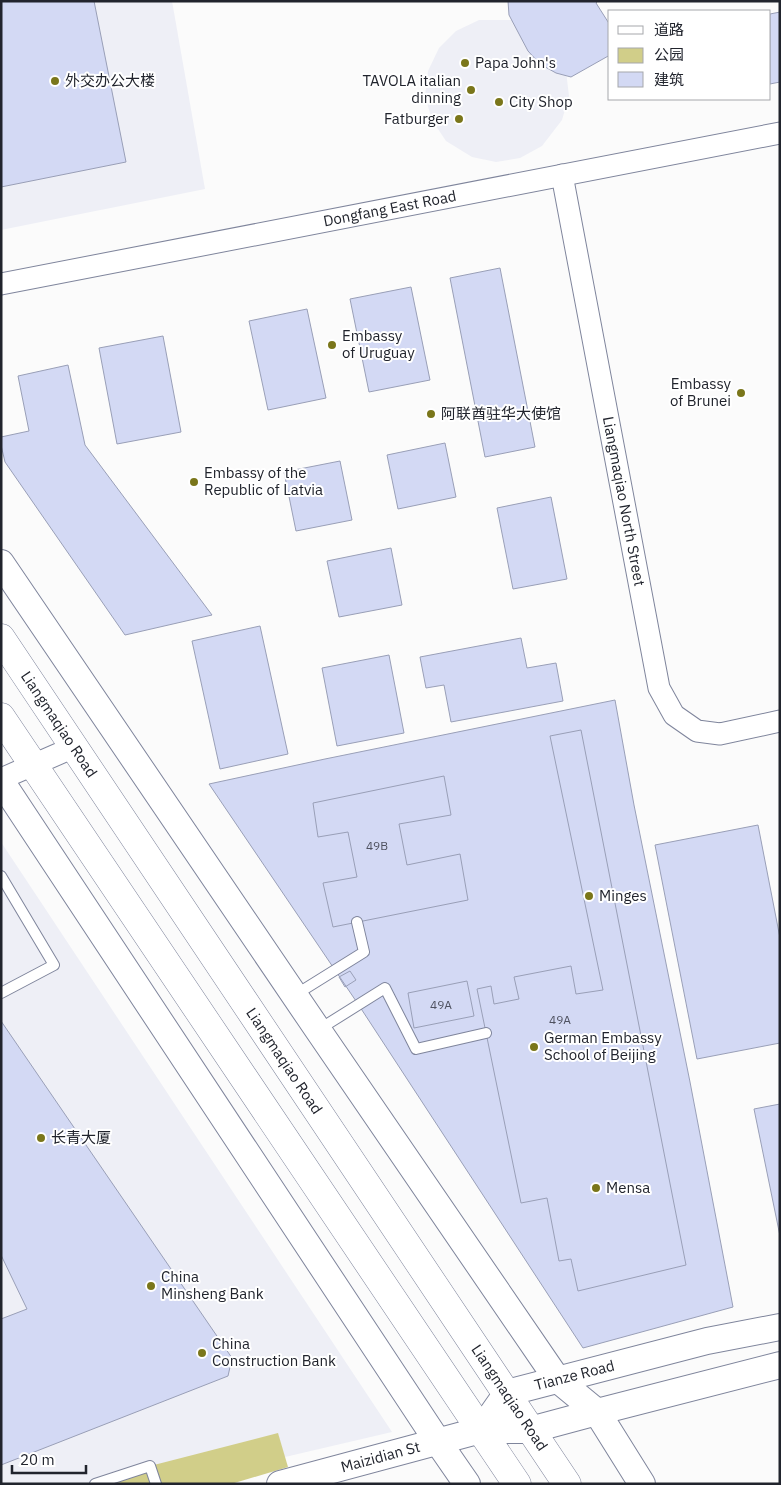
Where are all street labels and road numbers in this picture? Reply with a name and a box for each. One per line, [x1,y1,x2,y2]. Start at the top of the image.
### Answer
street label: Dongfang East Road [322,186,458,230]
street label: Liangmaqiao North Street [599,415,650,588]
street label: Liangmaqiao Road [17,667,102,781]
street label: Liangmaqiao Road [242,1004,327,1118]
street label: Liangmaqiao Road [467,1341,552,1454]
street label: Tianze Road [532,1355,616,1394]
street label: Maizidian St [339,1437,422,1476]

